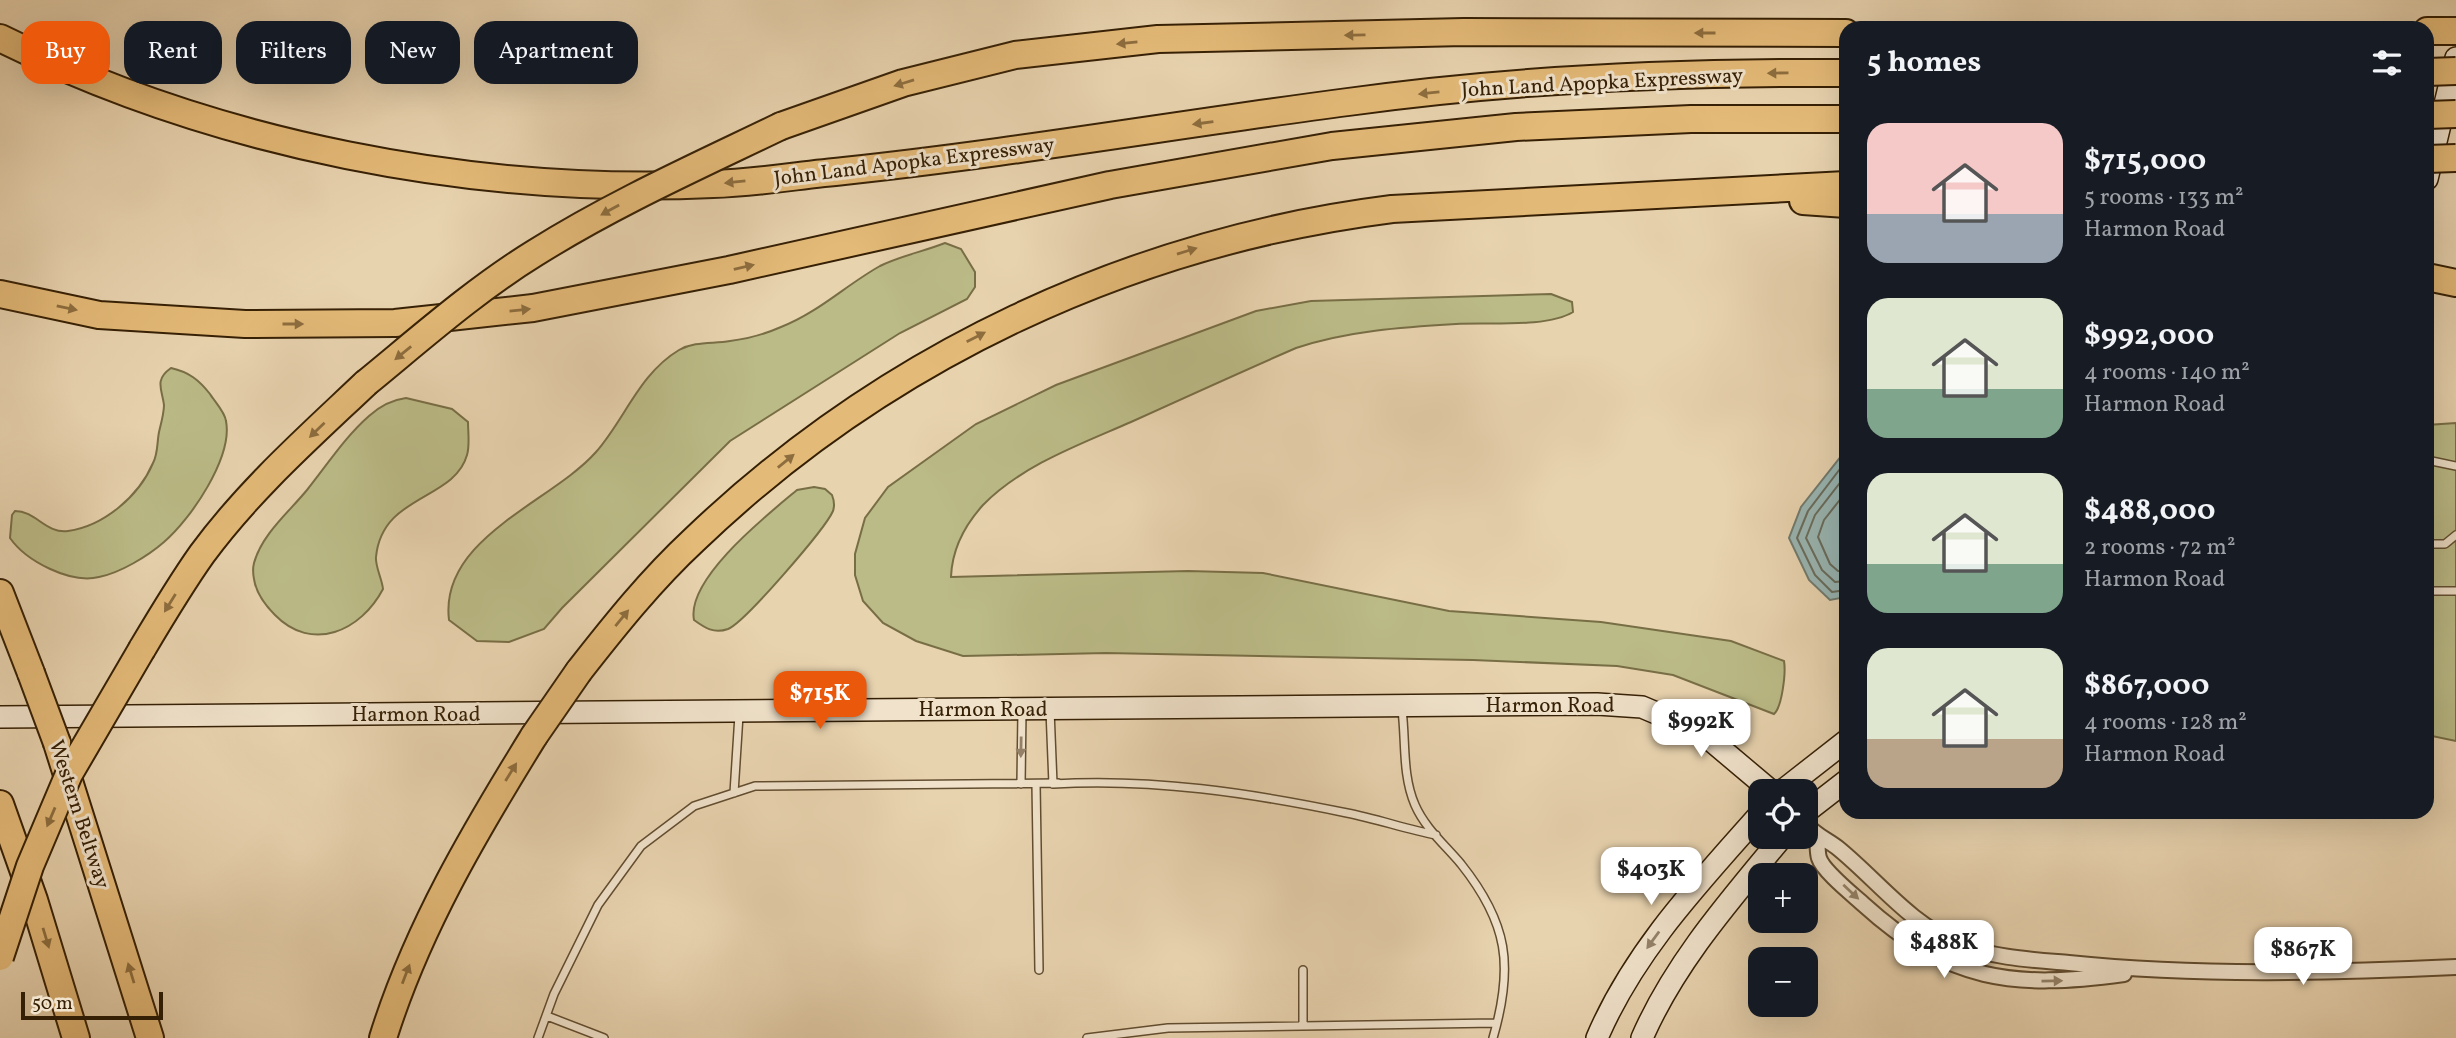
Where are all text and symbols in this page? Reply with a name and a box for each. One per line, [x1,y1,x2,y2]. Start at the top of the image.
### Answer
chip: Buy [21,21,110,84]
chip: Rent [124,21,222,84]
chip: Filters [236,21,351,84]
chip: New [365,21,460,84]
chip: Apartment [474,21,638,84]
one-way arrow [1693,27,1715,39]
one-way arrow [1343,29,1365,40]
one-way arrow [1116,37,1138,48]
text: 5 homes [1867,42,1981,84]
icon: filters [2368,44,2406,82]
street label: John Land Apopka Expressway [1460,62,1744,105]
one-way arrow [1767,67,1789,78]
one-way arrow [893,79,914,89]
one-way arrow [1418,87,1440,98]
one-way arrow [1192,118,1214,129]
street label: John Land Apopka Expressway [772,131,1057,194]
text: $715,000 [2084,140,2206,182]
icon: home [1923,151,2007,235]
one-way arrow [723,177,745,188]
text: 5 rooms · 133 m² [2084,182,2244,214]
one-way arrow [600,204,619,216]
text: Harmon Road [2084,214,2225,246]
one-way arrow [1176,246,1197,256]
one-way arrow [733,261,755,272]
one-way arrow [56,303,78,314]
one-way arrow [509,304,531,315]
text: $992,000 [2084,315,2214,357]
one-way arrow [283,318,305,330]
icon: home [1923,326,2007,410]
one-way arrow [966,332,986,343]
one-way arrow [394,345,411,360]
text: 4 rooms · 140 m² [2084,357,2250,389]
text: Harmon Road [2084,389,2225,421]
one-way arrow [309,421,326,437]
one-way arrow [777,454,794,469]
text: $488,000 [2084,490,2216,532]
icon: home [1923,501,2007,585]
text: 2 rooms · 72 m² [2084,532,2235,564]
text: Harmon Road [2084,564,2225,596]
one-way arrow [164,593,177,612]
one-way arrow [614,609,629,627]
text: $867,000 [2084,665,2210,707]
pin: $715K [771,672,869,731]
icon: home [1923,676,2007,760]
text: $715K [790,678,850,710]
street label: Harmon Road [1486,692,1614,721]
street label: Harmon Road [919,696,1047,725]
pin: $992K [1652,700,1750,759]
street label: Harmon Road [352,701,480,730]
text: $992K [1668,706,1734,738]
text: 4 rooms · 128 m² [2084,707,2247,739]
street label: Western Beltway [41,736,117,893]
one-way arrow [1016,736,1027,758]
text: Harmon Road [2084,739,2225,771]
one-way arrow [505,763,518,782]
map controls [1748,779,1818,1017]
button: locate [1748,779,1818,849]
one-way arrow [45,806,56,827]
pin: $403K [1602,848,1700,907]
text: $403K [1617,854,1685,886]
button: + [1748,863,1818,933]
one-way arrow [1842,884,1859,900]
pin: $488K [1895,920,1993,980]
text: $488K [1910,927,1978,959]
one-way arrow [41,928,51,949]
pin: $867K [2254,928,2352,987]
one-way arrow [1646,931,1660,949]
text: $867K [2270,934,2336,966]
button: − [1748,947,1818,1017]
one-way arrow [125,962,135,983]
one-way arrow [401,963,412,984]
one-way arrow [2041,975,2063,987]
scale bar [21,989,163,1021]
text: 50 m [32,991,73,1017]

